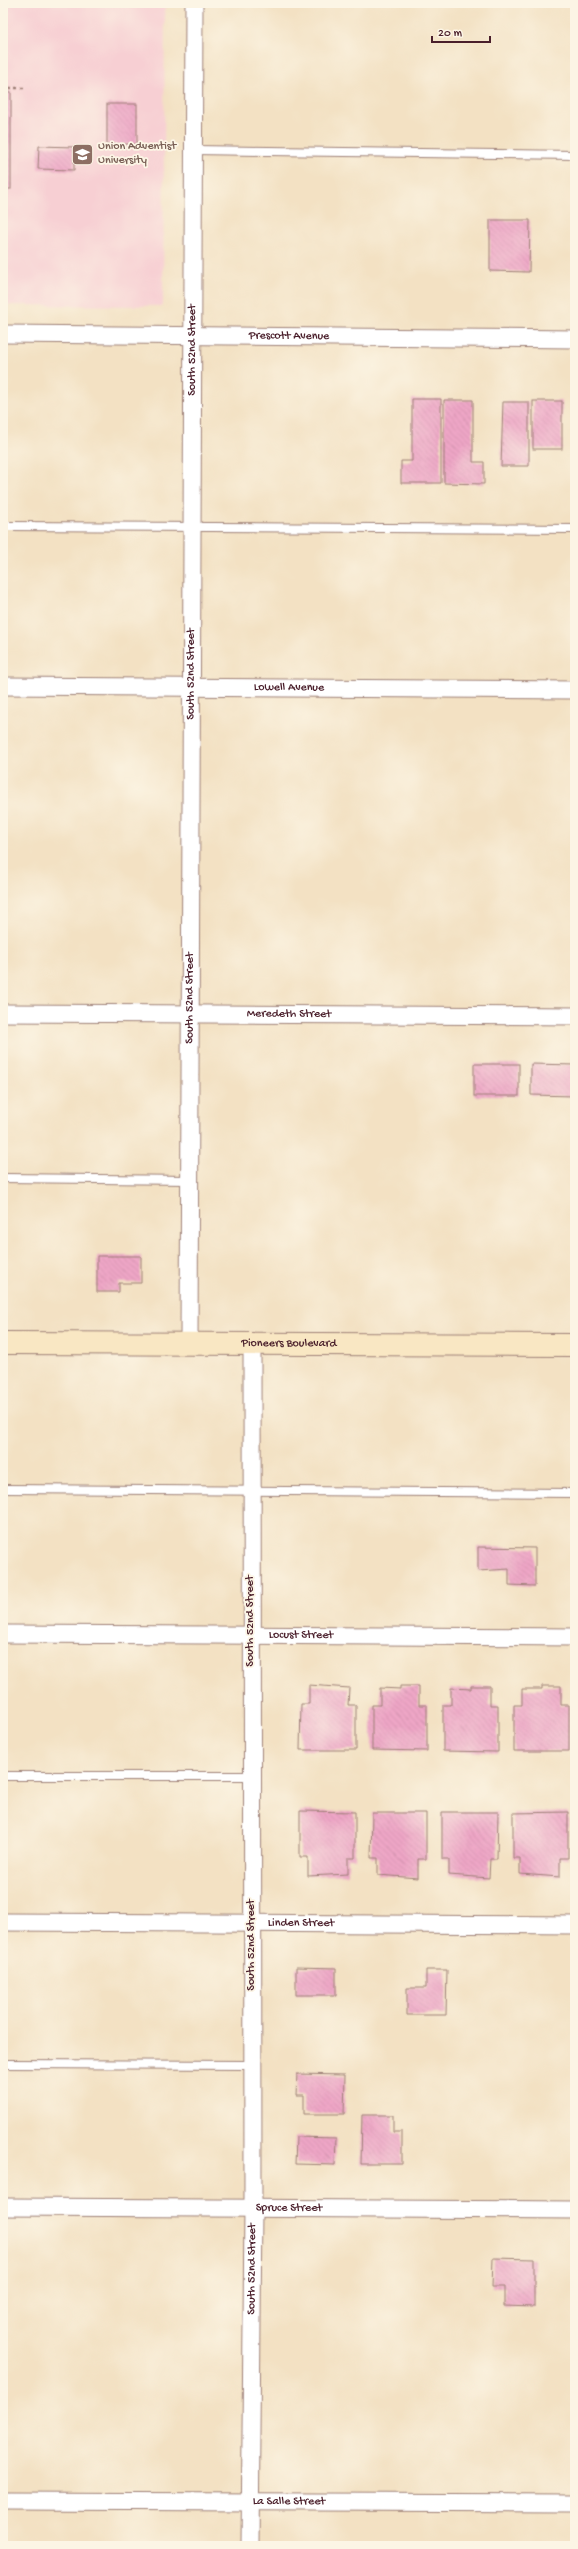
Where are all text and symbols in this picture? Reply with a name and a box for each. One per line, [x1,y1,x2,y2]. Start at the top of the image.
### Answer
scale bar [432,18,490,44]
text: 20 m [438,27,463,41]
place label: Union Adventist University [98,140,177,168]
school or university icon: Union Adventist University [70,141,96,167]
street label: South 52nd Street [186,303,200,396]
street label: Prescott Avenue [248,329,330,344]
street label: South 52nd Street [184,627,199,720]
street label: Lowell Avenue [254,681,325,695]
street label: South 52nd Street [183,951,197,1044]
street label: Meredeth Street [247,1007,332,1022]
street label: Pioneers Boulevard [240,1337,338,1351]
street label: South 52nd Street [244,1574,258,1667]
street label: Locust Street [269,1628,334,1643]
street label: South 52nd Street [245,1898,259,1991]
street label: Linden Street [268,1916,335,1931]
street label: Spruce Street [256,2201,323,2216]
street label: South 52nd Street [245,2222,260,2315]
street label: La Salle Street [253,2495,326,2509]

